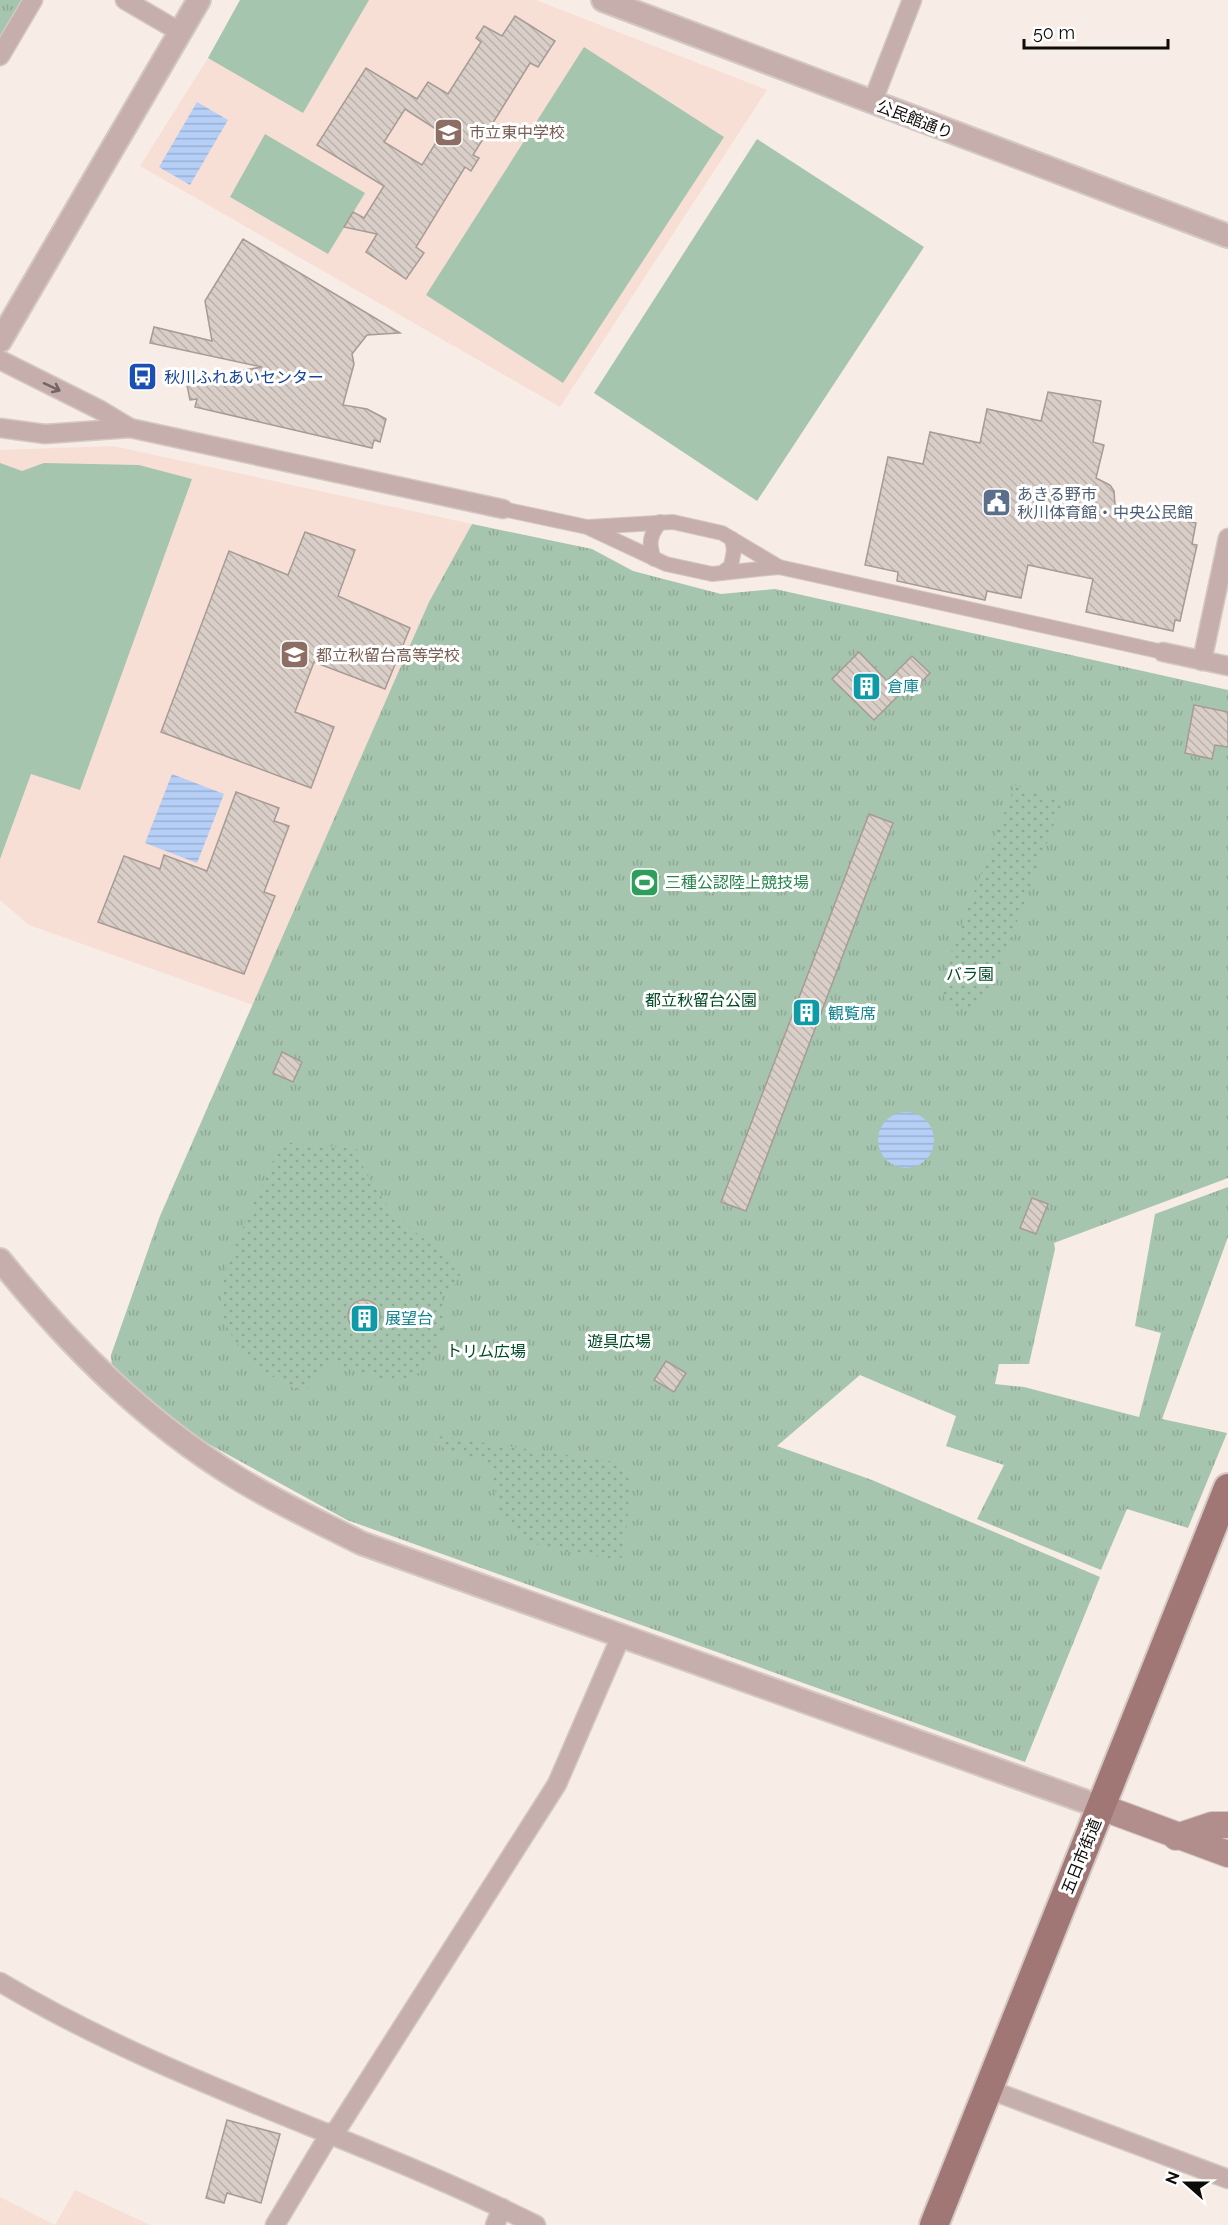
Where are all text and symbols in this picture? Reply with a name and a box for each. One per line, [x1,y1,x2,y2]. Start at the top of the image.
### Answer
scale bar [1024,12,1168,50]
text: 50 m [1033,22,1075,43]
street label: 公民館通り [874,96,956,143]
school or university icon: 市立東中学校 [432,116,464,148]
place label: 市立東中学校 [469,123,565,142]
bus stop icon: 秋川ふれあいセンター [127,361,159,393]
place label: 秋川ふれあいセンター [164,368,324,387]
one-way arrow [42,382,60,394]
place label: あきる野市 秋川体育館・中央公民館 [1017,485,1193,522]
public building icon: あきる野市 秋川体育館・中央公民館 [980,487,1012,519]
school or university icon: 都立秋留台高等学校 [279,639,311,671]
place label: 都立秋留台高等学校 [316,646,460,665]
building icon: 倉庫 [850,670,882,702]
place label: 倉庫 [887,677,919,696]
sports icon: 三種公認陸上競技場 [628,866,660,898]
place label: 三種公認陸上競技場 [665,873,809,892]
park label: バラ園 [946,965,994,984]
park label: 都立秋留台公園 [645,991,757,1010]
building icon: 観覧席 [791,997,823,1029]
place label: 観覧席 [828,1004,876,1023]
building icon: 展望台 [348,1302,380,1334]
place label: 展望台 [385,1309,433,1328]
park label: 遊具広場 [587,1332,651,1351]
park label: トリム広場 [446,1342,526,1361]
street label: 五日市街道 [1058,1816,1105,1897]
north arrow [1156,2153,1216,2213]
text: N [1161,2169,1184,2187]

